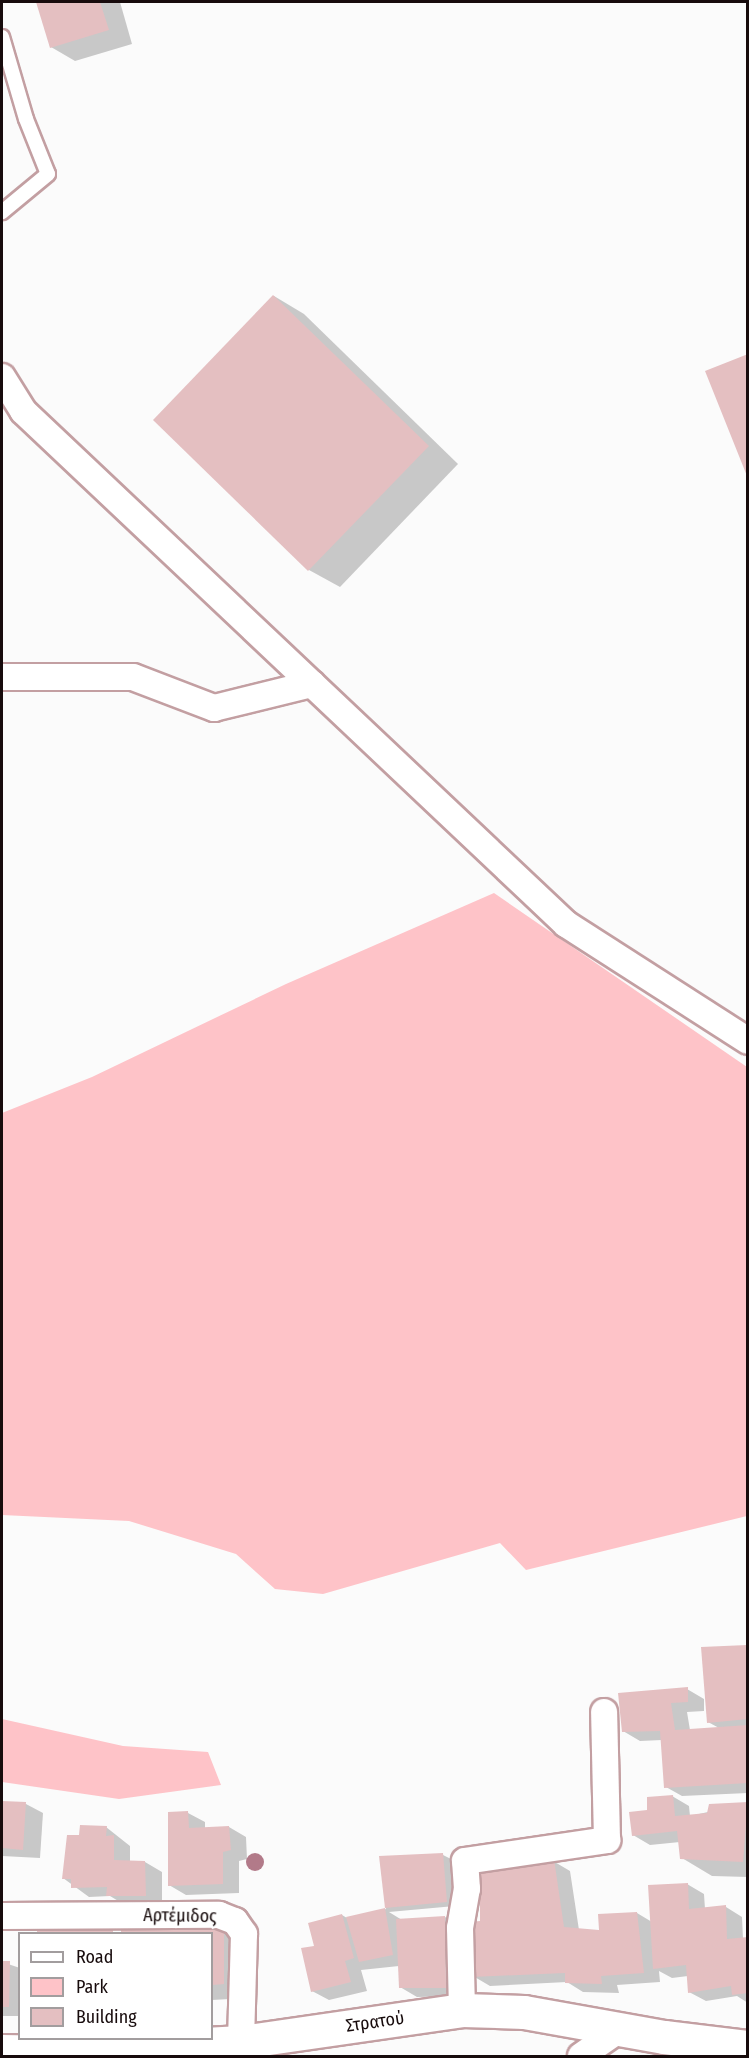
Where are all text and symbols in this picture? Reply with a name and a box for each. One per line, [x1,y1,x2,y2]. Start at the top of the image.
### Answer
street label: Αρτέμιδος [143,1905,217,1927]
legend [18,1932,213,2040]
text: Road [76,1946,113,1968]
text: Park [76,1976,108,1998]
text: Building [76,2006,137,2028]
street label: Στρατού [344,2007,406,2037]

